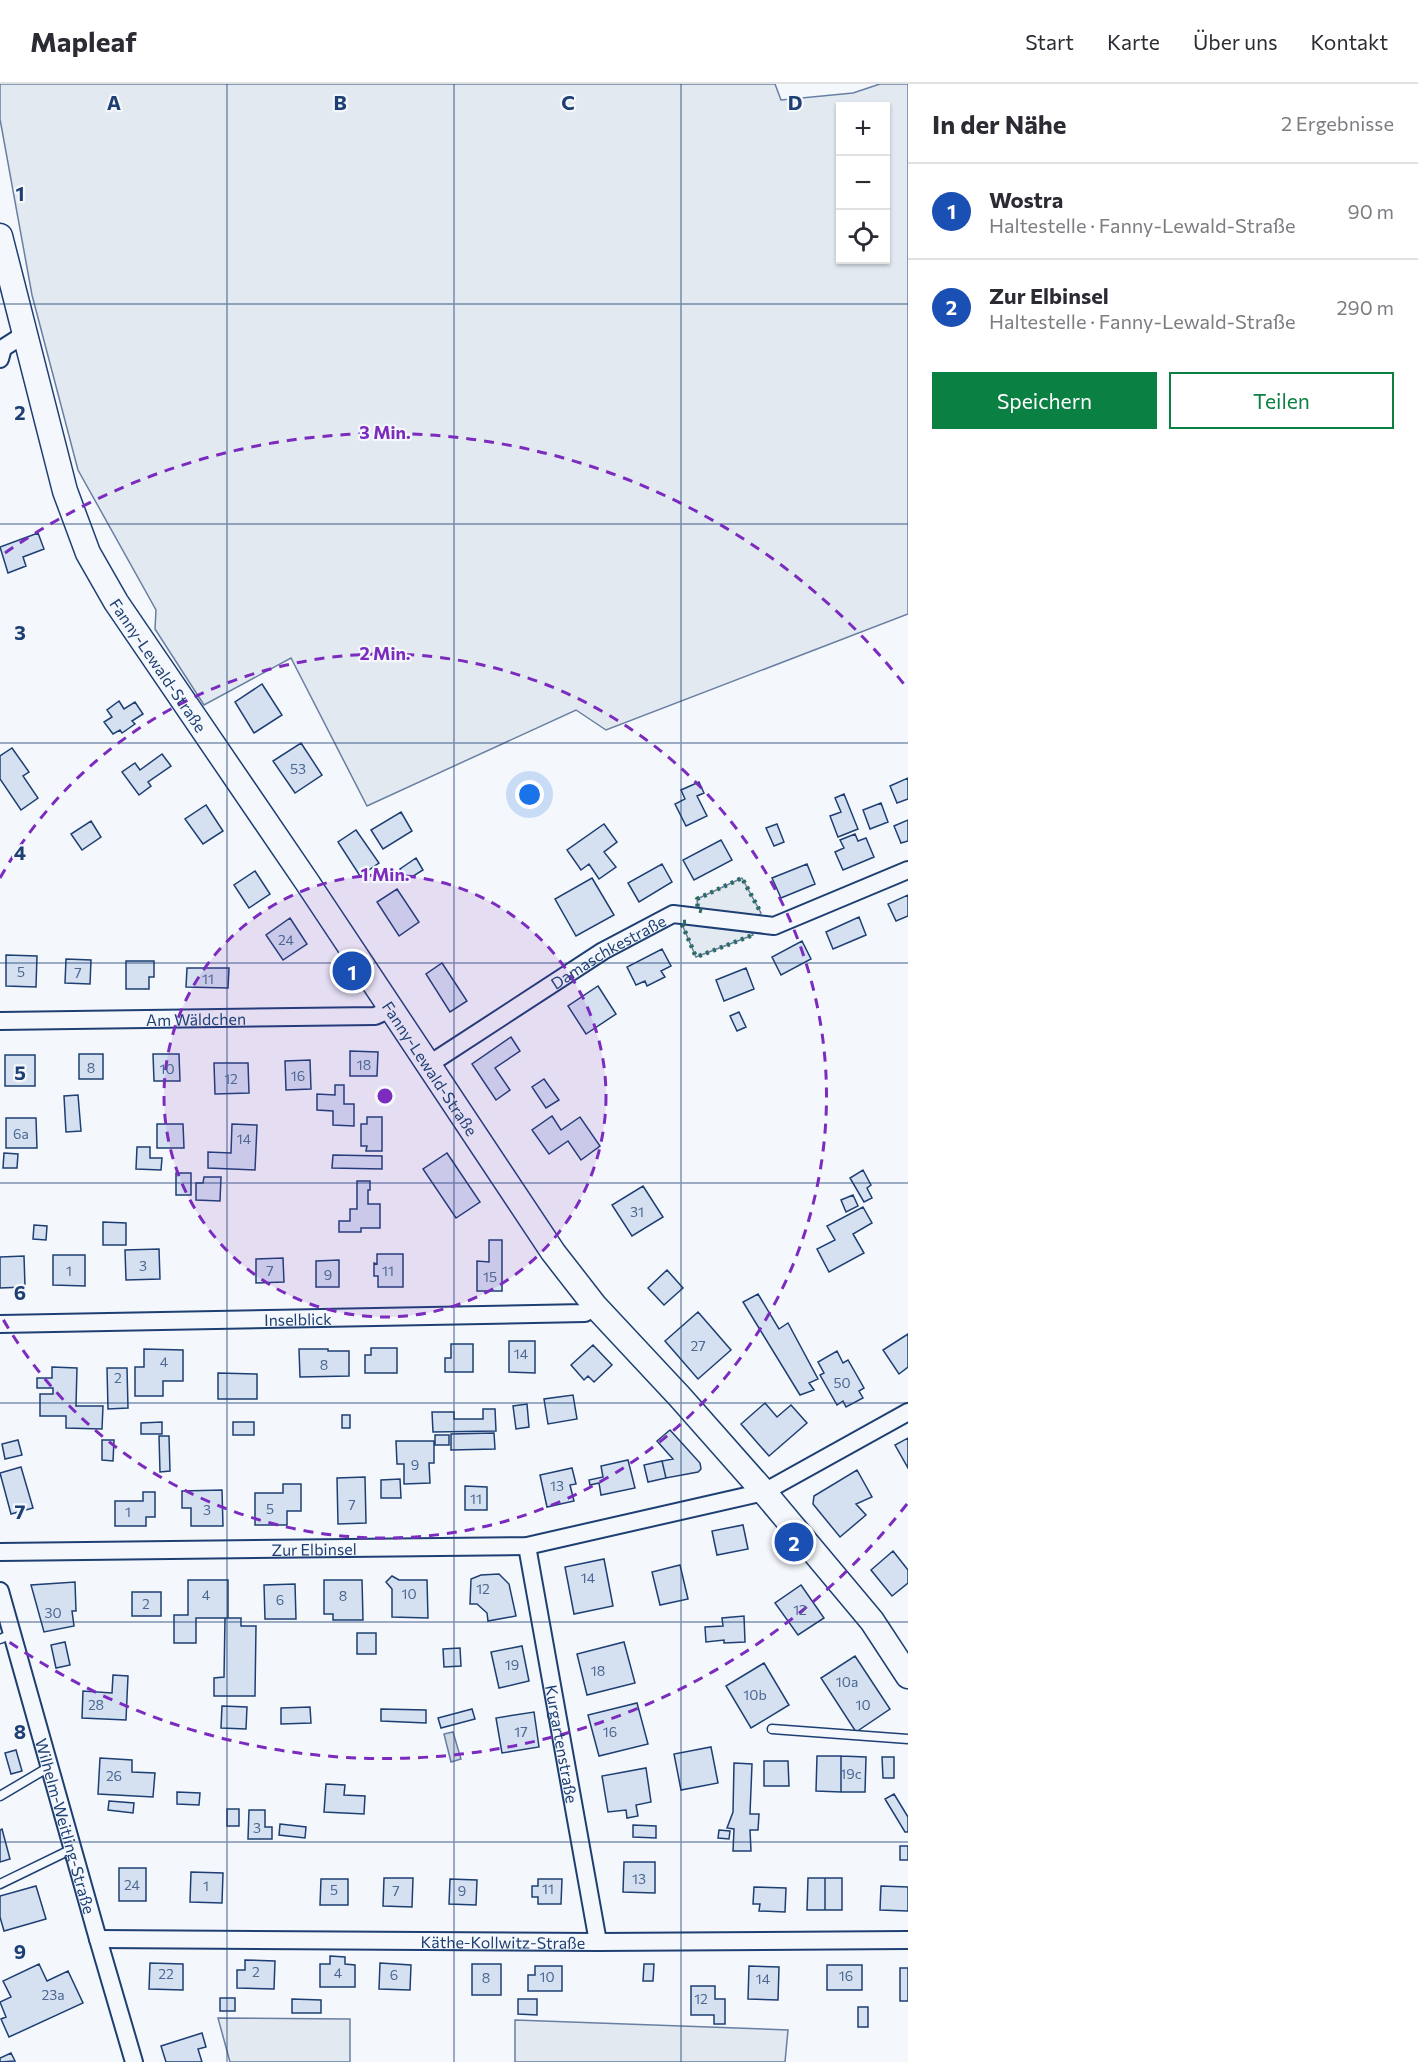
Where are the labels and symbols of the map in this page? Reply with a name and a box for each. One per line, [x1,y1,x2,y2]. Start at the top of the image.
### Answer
text: A [107,90,121,114]
text: B [333,90,347,114]
text: C [561,90,575,114]
text: D [788,90,802,114]
text: 1 [15,181,25,205]
text: 2 [14,400,26,424]
text: 3 Min. [359,421,411,443]
street label: Fanny-Lewald-Straße [107,595,211,735]
text: 3 [14,620,26,644]
text: 2 Min. [359,642,411,664]
house number: 53 [290,760,306,777]
your location [515,780,544,809]
text: 4 [14,840,26,864]
text: 1 Min. [360,863,410,885]
street label: Damaschkestraße [547,910,669,992]
house number: 24 [278,931,295,948]
pin: 1 [332,948,372,994]
house number: 5 [17,963,25,980]
house number: 7 [74,964,82,981]
house number: 11 [202,970,214,987]
street label: Fanny-Lewald-Straße [379,997,482,1139]
street label: Am Wäldchen [146,1008,246,1029]
house number: 18 [357,1056,371,1073]
house number: 8 [87,1059,95,1076]
text: 5 [14,1060,26,1084]
house number: 10 [159,1060,175,1077]
house number: 16 [291,1067,305,1084]
house number: 12 [224,1070,238,1087]
centre of rings [375,1086,395,1106]
house number: 6a [13,1125,29,1142]
house number: 14 [237,1130,252,1147]
house number: 31 [630,1203,644,1220]
house number: 3 [139,1257,147,1274]
house number: 1 [66,1262,72,1279]
house number: 7 [266,1262,274,1279]
house number: 11 [382,1262,394,1279]
house number: 9 [324,1266,332,1283]
house number: 15 [483,1268,497,1285]
text: 6 [14,1280,26,1304]
street label: Inselblick [264,1308,332,1329]
house number: 27 [690,1337,706,1354]
house number: 14 [514,1345,529,1362]
house number: 4 [160,1353,169,1370]
house number: 8 [320,1356,328,1373]
house number: 2 [114,1369,122,1386]
house number: 50 [833,1374,851,1391]
house number: 9 [411,1456,419,1473]
house number: 13 [550,1477,564,1494]
house number: 11 [470,1490,482,1507]
house number: 7 [348,1496,356,1513]
text: 7 [15,1499,26,1523]
house number: 5 [266,1500,274,1517]
house number: 3 [203,1501,211,1518]
house number: 1 [125,1503,131,1520]
pin: 2 [774,1520,814,1564]
street label: Zur Elbinsel [271,1538,357,1558]
house number: 14 [581,1569,596,1586]
house number: 12 [476,1580,490,1597]
house number: 10 [401,1585,417,1602]
house number: 4 [202,1586,211,1603]
house number: 8 [339,1587,347,1604]
house number: 6 [276,1591,284,1608]
house number: 2 [142,1595,150,1612]
house number: 12 [793,1601,807,1618]
house number: 30 [44,1604,62,1621]
house number: 19 [505,1656,519,1673]
house number: 18 [591,1662,605,1679]
house number: 10a [836,1673,858,1690]
street label: Kurgartenstraße [543,1683,582,1805]
house number: 10b [743,1686,767,1703]
house number: 28 [88,1696,104,1713]
house number: 10 [855,1696,871,1713]
text: 8 [14,1719,26,1743]
house number: 17 [514,1723,528,1740]
house number: 16 [603,1723,617,1740]
street label: Wilhelm-Weitling-Straße [32,1736,100,1916]
house number: 19c [840,1765,862,1782]
house number: 26 [106,1767,122,1784]
house number: 3 [253,1819,261,1836]
house number: 13 [632,1870,646,1887]
house number: 24 [124,1876,141,1893]
house number: 1 [203,1877,209,1894]
house number: 11 [542,1880,554,1897]
house number: 5 [330,1881,338,1898]
house number: 7 [392,1882,400,1899]
house number: 9 [458,1882,466,1899]
street label: Käthe-Kollwitz-Straße [421,1931,585,1951]
text: 9 [14,1939,26,1963]
house number: 2 [252,1963,260,1980]
house number: 4 [334,1964,343,1981]
house number: 22 [158,1965,174,1982]
house number: 6 [390,1966,398,1983]
house number: 16 [839,1967,853,1984]
house number: 10 [539,1968,555,1985]
house number: 8 [482,1969,490,1986]
house number: 14 [756,1970,771,1987]
house number: 23a [41,1986,65,2003]
house number: 12 [694,1990,708,2007]

